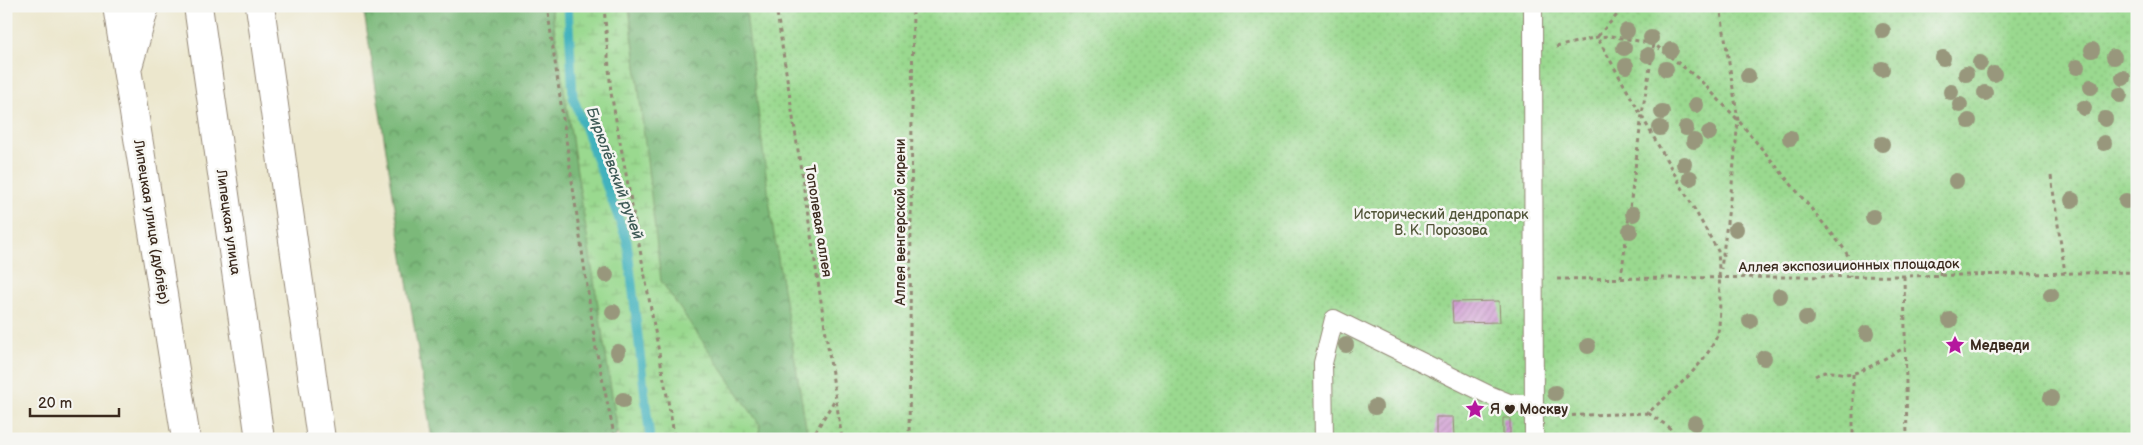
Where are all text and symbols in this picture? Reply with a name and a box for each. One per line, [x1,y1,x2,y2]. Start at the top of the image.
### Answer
water label: Бирюлёвский ручей [582,104,647,242]
street label: Липецкая улица (дублёр) [130,137,173,306]
street label: Аллея венгерской сирени [892,138,909,307]
street label: Тополевая аллея [801,164,836,279]
street label: Липецкая улица [213,167,244,277]
park label: Исторический дендропарк В. К. Порозова [1353,206,1529,239]
street label: Аллея экспозиционных площадок [1738,255,1960,276]
place icon: Медведи [1944,334,1966,356]
place label: Медведи [1970,337,2030,354]
scale bar [30,385,119,417]
text: 20 m [38,394,72,413]
place icon: Я ♥ Москву [1464,398,1486,420]
place label: Я ♥ Москву [1490,401,1568,418]

